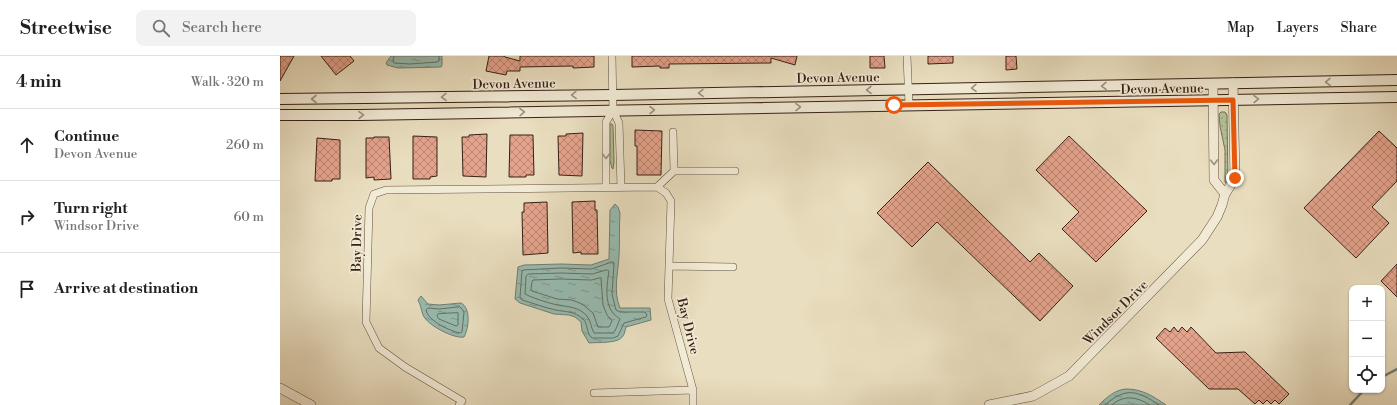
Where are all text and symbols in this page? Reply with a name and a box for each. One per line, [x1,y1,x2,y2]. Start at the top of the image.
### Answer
search box [136,10,416,46]
text: Streetwise [20,16,112,40]
icon: search [150,17,172,39]
text: Search here [182,18,262,37]
text: Map [1227,19,1254,37]
text: Layers [1276,19,1319,37]
text: Share [1341,19,1377,37]
street label: Devon Avenue [796,69,880,87]
text: 4 min [16,71,61,93]
text: Walk · 320 m [191,74,264,90]
street label: Devon Avenue [472,75,556,93]
one-way arrow [1325,78,1331,86]
street label: Devon Avenue [1120,80,1204,98]
one-way arrow [1101,82,1107,90]
one-way arrow [971,84,977,92]
one-way arrow [866,86,872,94]
one-way arrow [698,89,704,97]
one-way arrow [571,91,577,99]
one-way arrow [441,93,447,101]
one-way arrow [311,95,317,103]
one-way arrow [1253,95,1259,103]
route start [885,96,903,114]
one-way arrow [795,103,801,111]
one-way arrow [649,106,655,114]
one-way arrow [519,108,525,116]
one-way arrow [358,111,364,119]
text: Continue [54,127,119,146]
icon: ahead [16,134,38,156]
text: 260 m [226,137,264,153]
text: Devon Avenue [54,146,137,162]
one-way arrow [602,153,610,159]
one-way arrow [1210,159,1218,165]
route end [1226,169,1244,187]
text: Turn right [54,199,128,218]
icon: right [16,206,38,228]
text: 60 m [233,209,264,225]
street label: Bay Drive [348,214,366,273]
text: Windsor Drive [54,218,139,234]
street label: Windsor Drive [1079,277,1152,349]
icon: arrive [16,278,38,300]
text: Arrive at destination [54,279,198,298]
map controls [1349,285,1385,393]
button: + [1349,285,1385,321]
street label: Bay Drive [673,295,703,357]
button: − [1349,321,1385,357]
button: locate [1349,357,1385,393]

